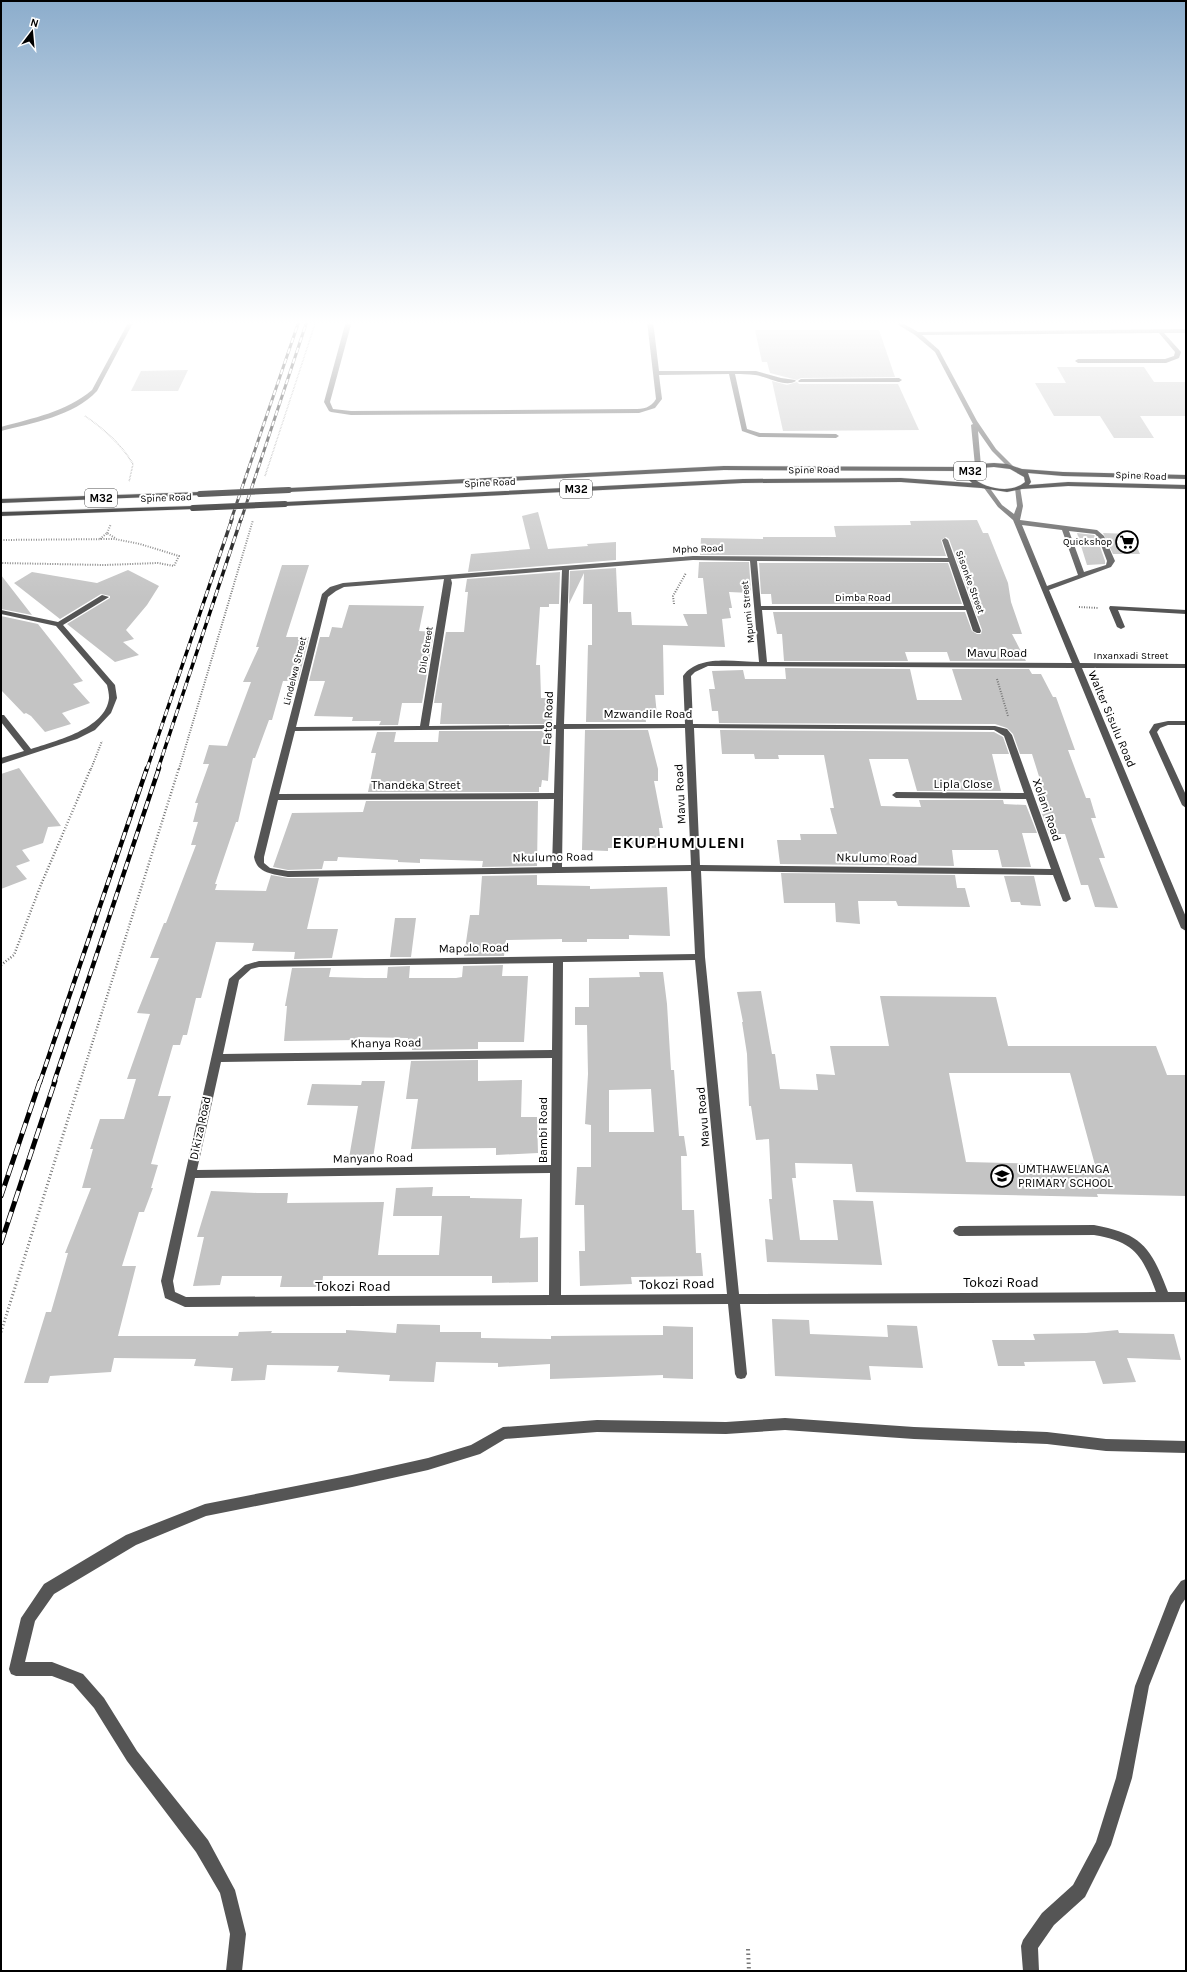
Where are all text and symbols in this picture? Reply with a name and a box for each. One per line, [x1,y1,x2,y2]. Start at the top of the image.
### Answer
north arrow [12,12,52,52]
text: N [29,16,40,30]
road number: M32 [954,462,986,480]
street label: Spine Road [788,464,840,476]
street label: Spine Road [1115,469,1167,483]
street label: Spine Road [464,476,516,490]
road number: M32 [560,480,592,498]
road number: M32 [85,489,117,507]
street label: Spine Road [140,491,192,505]
supermarket icon: Quickshop [1114,529,1140,555]
place label: Quickshop [1063,536,1112,548]
street label: Mpho Road [672,542,724,556]
street label: Sisonke Street [953,549,987,615]
street label: Mpumi Street [739,580,757,644]
street label: Dimba Road [835,592,891,604]
street label: Dilo Street [416,625,436,674]
street label: Lindelwa Street [281,635,309,706]
street label: Mavu Road [967,646,1027,660]
street label: Inxanxadi Street [1094,650,1169,662]
street label: Walter Sisulu Road [1085,669,1139,769]
street label: Fato Road [540,691,556,745]
street label: Mzwandile Road [603,707,693,721]
street label: Mavu Road [671,763,689,825]
street label: Lipla Close [934,777,992,791]
street label: Xolani Road [1030,777,1064,843]
street label: Thandeka Street [371,778,461,792]
district label: EKUPHUMULENI [612,833,746,852]
street label: Nkulumo Road [512,849,594,865]
street label: Nkulumo Road [836,850,918,866]
street label: Mapolo Road [439,940,509,956]
street label: Khanya Road [350,1035,422,1051]
street label: Mavu Road [693,1086,713,1148]
street label: Dikiza Road [186,1095,214,1161]
street label: Bambi Road [536,1097,550,1163]
street label: Manyano Road [333,1150,413,1166]
place label: UMTHAWELANGA PRIMARY SCHOOL [1018,1162,1113,1190]
school or university icon: UMTHAWELANGA PRIMARY SCHOOL [989,1163,1015,1189]
street label: Tokozi Road [963,1274,1039,1291]
street label: Tokozi Road [639,1275,715,1293]
street label: Tokozi Road [315,1278,391,1295]

